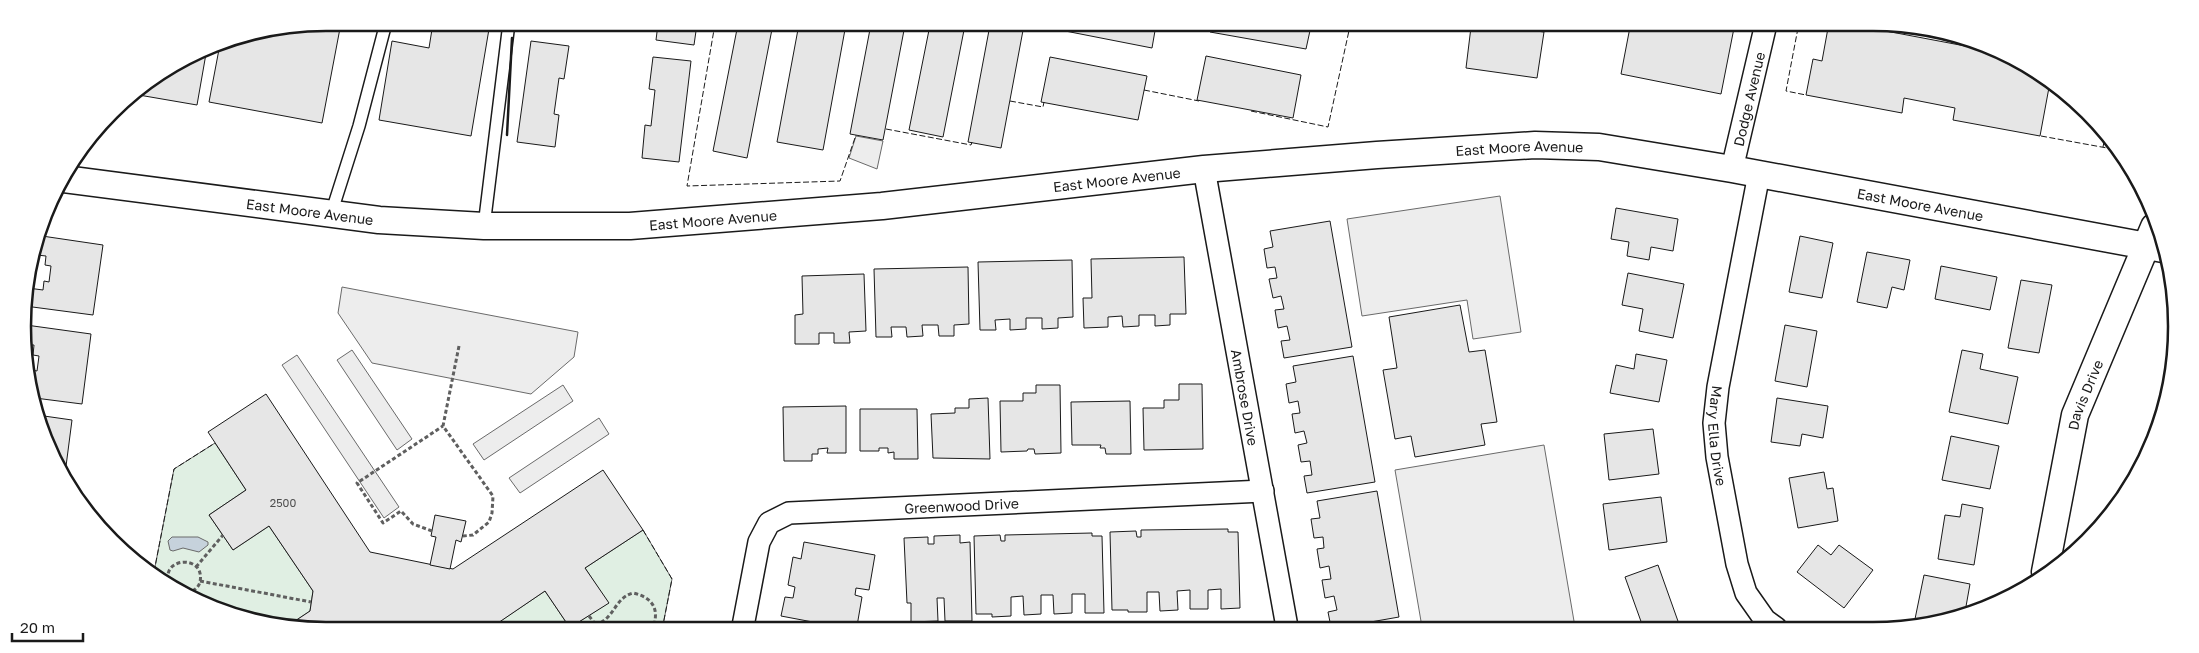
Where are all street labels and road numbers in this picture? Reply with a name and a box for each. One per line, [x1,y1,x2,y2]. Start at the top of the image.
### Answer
street label: Dodge Avenue [1729,50,1768,148]
street label: East Moore Avenue [1455,136,1584,159]
street label: East Moore Avenue [1052,163,1181,195]
street label: East Moore Avenue [1856,184,1985,224]
street label: East Moore Avenue [245,194,375,228]
street label: East Moore Avenue [648,206,777,233]
street label: Ambrose Drive [1228,348,1262,447]
street label: Davis Drive [2064,357,2106,432]
street label: Mary Ella Drive [1706,385,1731,487]
street label: Greenwood Drive [904,494,1019,516]

